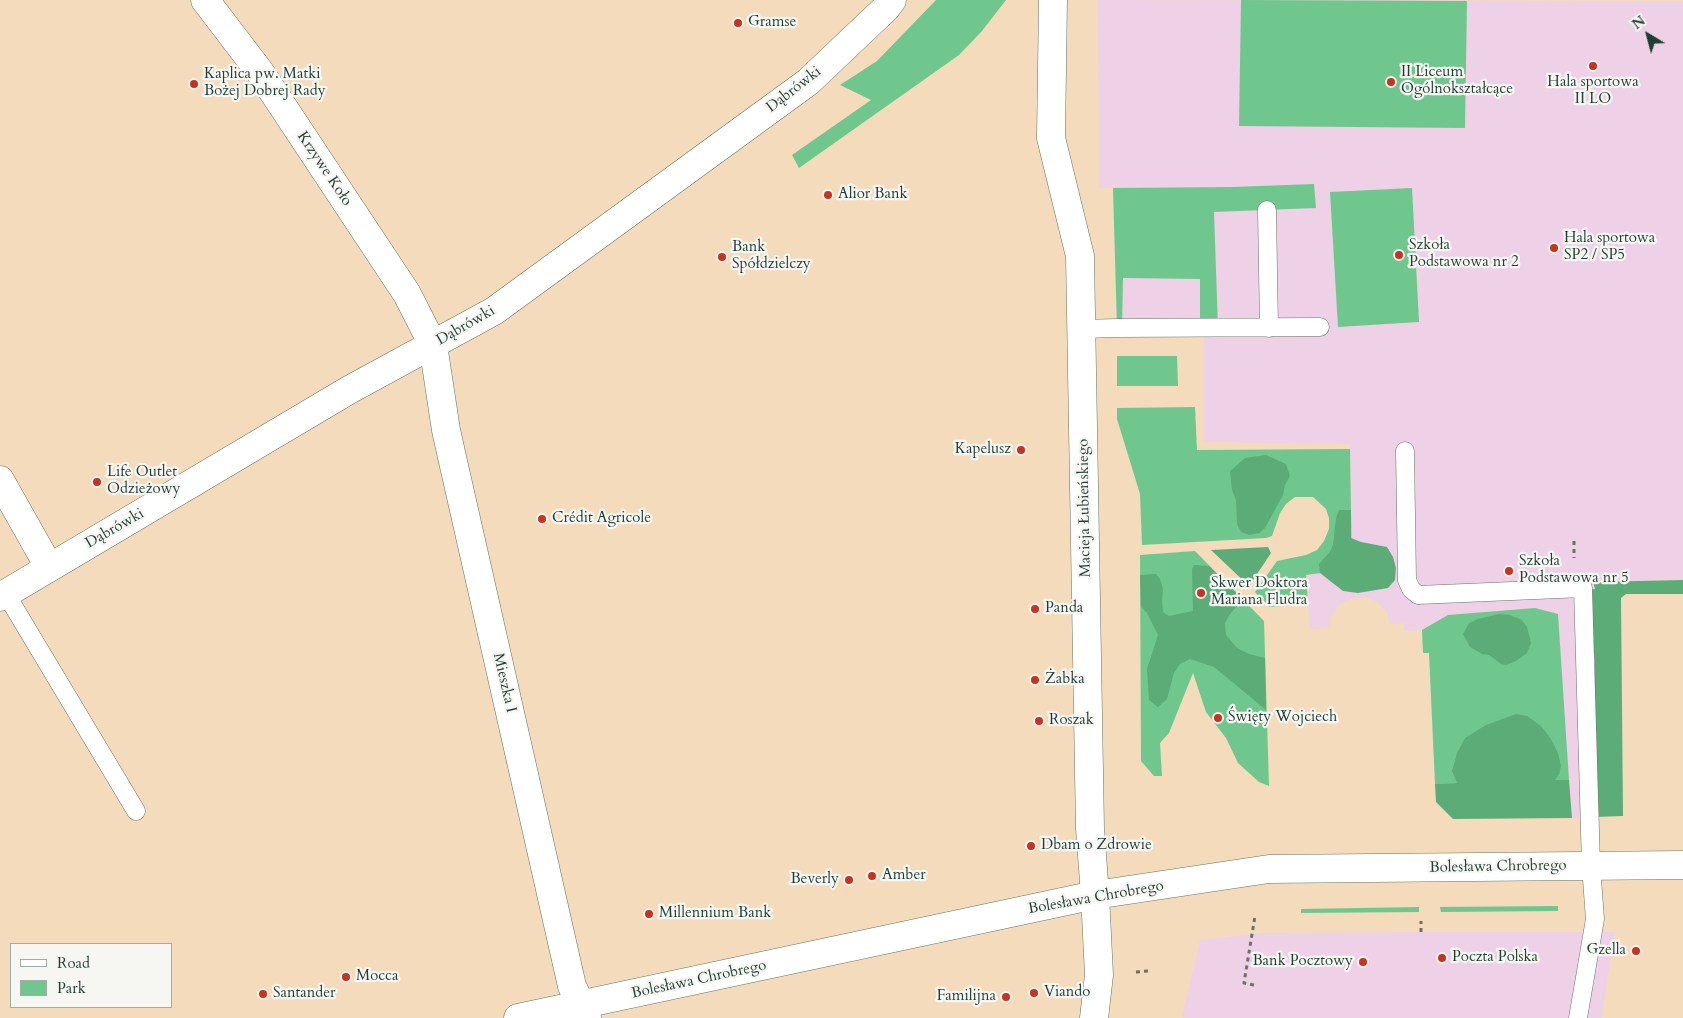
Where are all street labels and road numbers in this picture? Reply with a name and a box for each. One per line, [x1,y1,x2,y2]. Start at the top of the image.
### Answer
street label: Dąbrówki [763,63,825,117]
street label: Krzywe Koło [293,128,355,210]
street label: Dąbrówki [434,302,498,350]
street label: Macieja Łubieńskiego [1075,438,1095,578]
street label: Dąbrówki [83,505,147,553]
street label: Mieszka I [488,651,520,715]
street label: Bolesława Chrobrego [1429,857,1567,877]
street label: Bolesława Chrobrego [1027,877,1165,919]
street label: Bolesława Chrobrego [630,957,768,1003]

